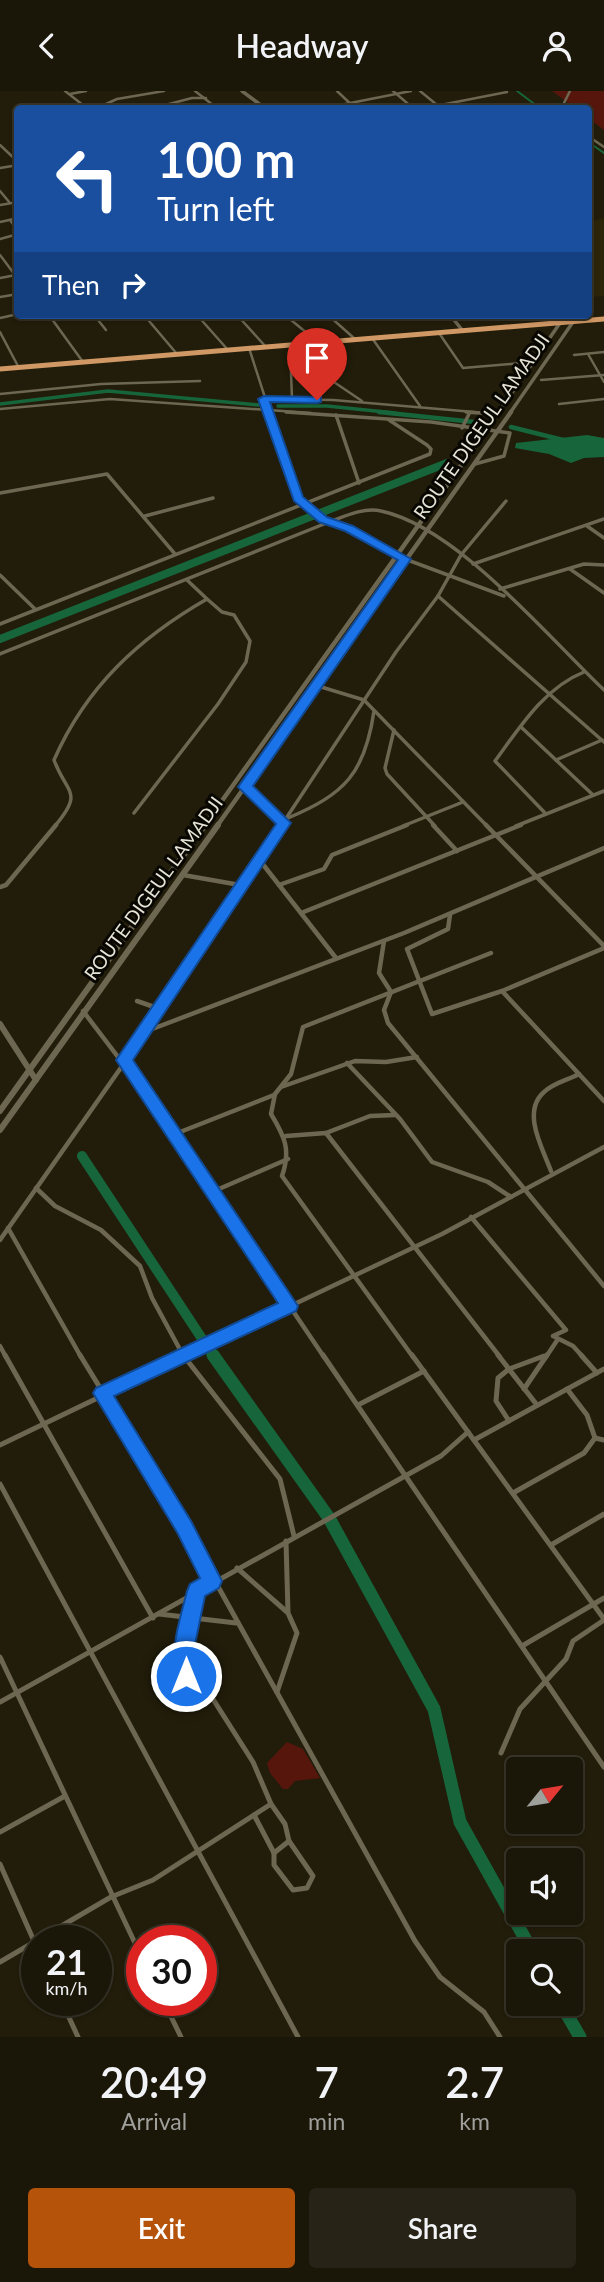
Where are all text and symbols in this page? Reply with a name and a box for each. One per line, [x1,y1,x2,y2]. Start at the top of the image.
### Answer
text: Headway [236,26,368,65]
icon: back [28,27,66,65]
icon: person [538,27,576,65]
text: 100 m [157,130,295,188]
icon: left [42,133,133,224]
text: Turn left [157,189,274,228]
icon: right [114,266,152,304]
text: Then [42,269,100,301]
pin [287,328,347,400]
street label: ROUTE DIGEUL LAMADJI [408,329,554,523]
icon: arrive [298,339,336,377]
street label: ROUTE DIGEUL LAMADJI [79,792,227,984]
position arrow [149,1639,223,1713]
north arrow [506,1757,583,1834]
map controls [506,1757,583,2016]
button: sound [506,1848,583,1925]
speed limit sign: 30 [126,1925,217,2016]
button: search [506,1939,583,2016]
text: 21 [46,1940,87,1982]
text: km/h [45,1977,88,1999]
text: 20:49 [100,2057,208,2107]
text: 7 [315,2057,339,2107]
text: 2.7 [445,2057,504,2107]
text: Arrival [121,2107,187,2135]
text: min [308,2107,345,2135]
text: km [459,2107,490,2135]
button: Exit [28,2188,295,2268]
button: Share [309,2188,576,2268]

